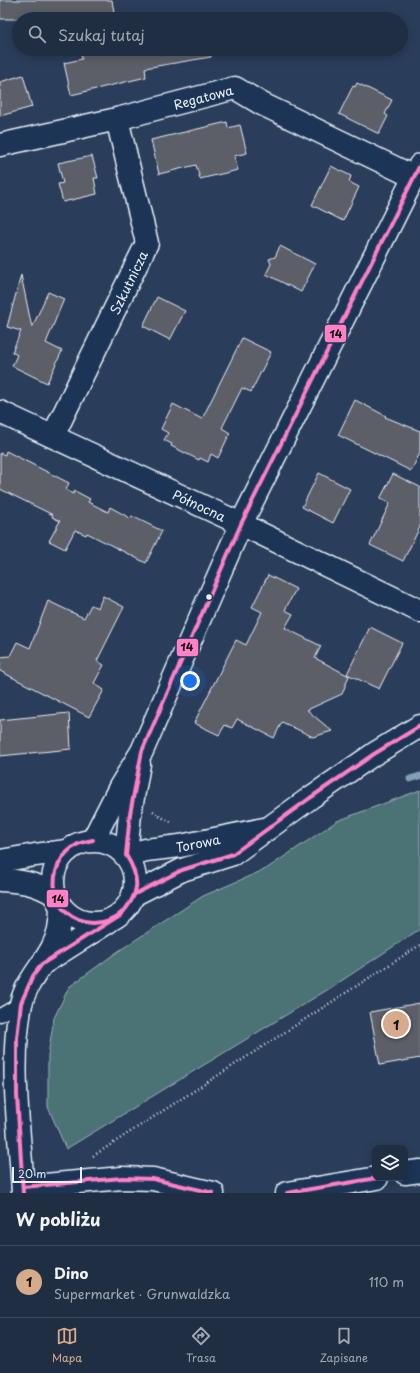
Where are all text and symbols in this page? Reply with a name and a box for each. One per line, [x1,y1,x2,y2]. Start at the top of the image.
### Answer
search box [12,12,408,56]
icon: search [26,23,48,45]
text: Szukaj tutaj [58,23,145,46]
street label: Regatowa [171,79,236,113]
street label: Szkutnicza [104,246,152,317]
line badge: 14 [324,324,347,343]
text: 14 [330,325,343,342]
street label: Północna [170,484,230,526]
unlabelled marker [204,592,214,602]
line badge: 14 [176,638,199,657]
text: 14 [181,638,194,655]
your location [180,671,200,691]
street label: Torowa [175,828,222,856]
line badge: 14 [46,889,69,908]
text: 14 [52,890,65,907]
pin: 1 [383,1009,409,1039]
map controls [372,1145,408,1181]
button: layers [372,1145,408,1181]
scale bar [12,1165,82,1184]
text: 20 m [18,1165,46,1182]
text: W pobliżu [16,1206,101,1232]
text: Dino [54,1261,88,1284]
text: 1 [26,1272,32,1291]
text: 110 m [369,1272,404,1291]
text: Supermarket · Grunwaldzka [54,1284,230,1303]
tab: Mapa [52,1325,82,1366]
tab: Trasa [186,1325,216,1366]
tab: Zapisane [320,1325,368,1366]

